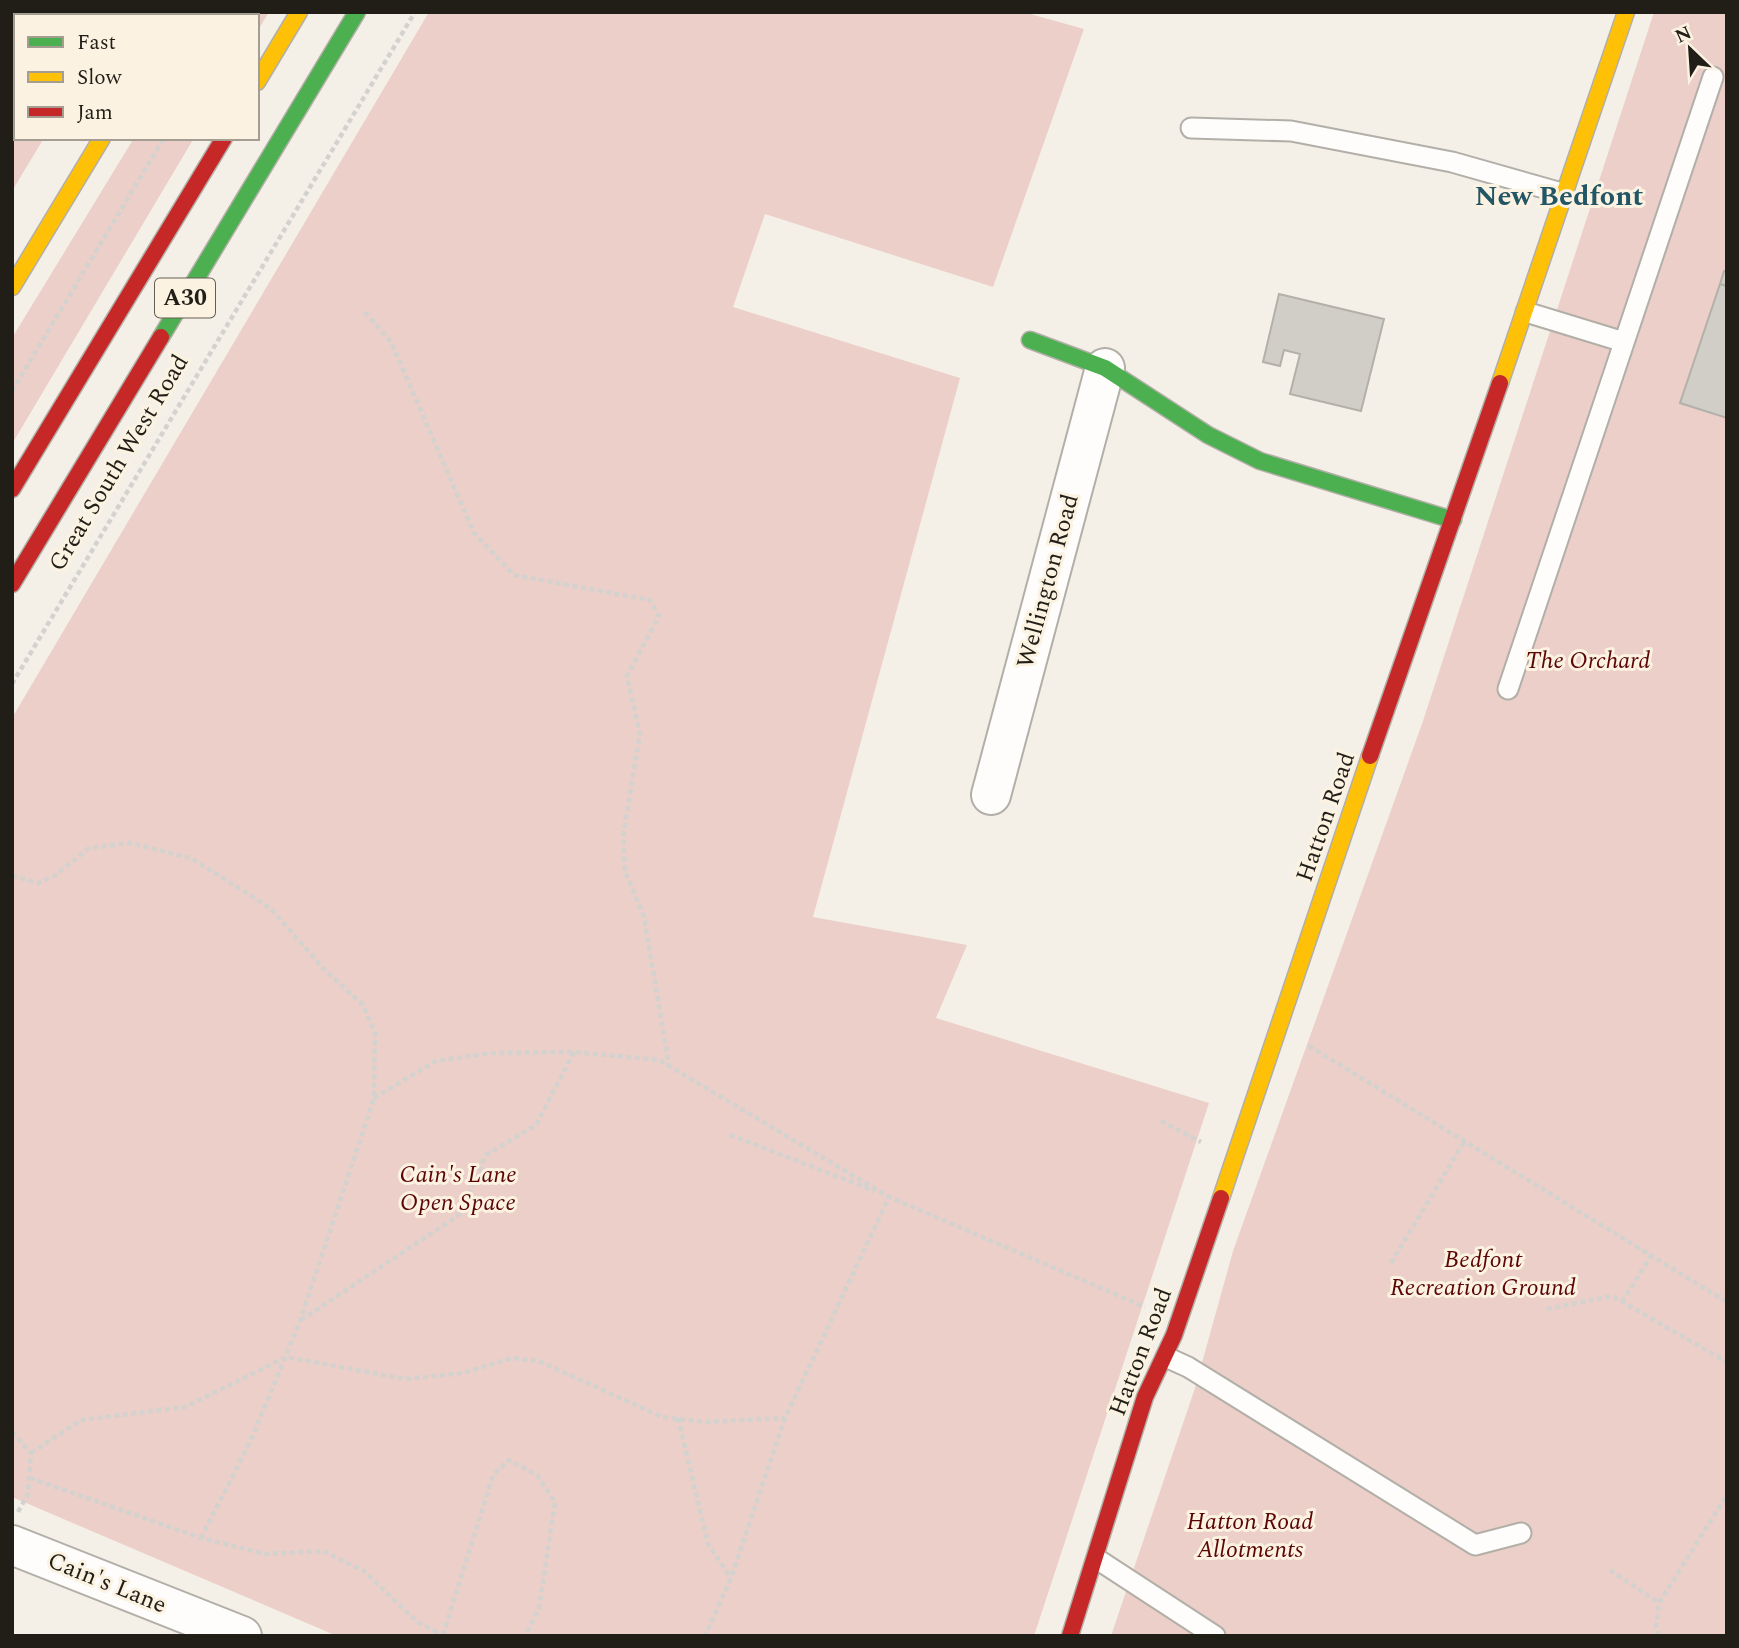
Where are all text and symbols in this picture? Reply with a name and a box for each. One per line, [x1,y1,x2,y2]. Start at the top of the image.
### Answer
legend [14,14,259,140]
north arrow [1655,14,1725,84]
text: N [1670,19,1697,51]
text: Fast [77,27,116,59]
text: Slow [77,62,123,94]
text: Jam [77,97,113,129]
district label: New Bedfont [1475,175,1643,218]
road number: A30 [155,278,215,318]
street label: Great South West Road [40,348,198,578]
street label: Wellington Road [1007,490,1089,672]
park label: The Orchard [1526,643,1650,679]
street label: Hatton Road [1287,747,1365,887]
park label: Cain's Lane Open Space [399,1157,517,1221]
park label: Bedfont Recreation Ground [1390,1242,1576,1306]
street label: Hatton Road [1100,1282,1182,1422]
park label: Hatton Road Allotments [1187,1504,1313,1568]
street label: Cain's Lane [42,1543,172,1623]

